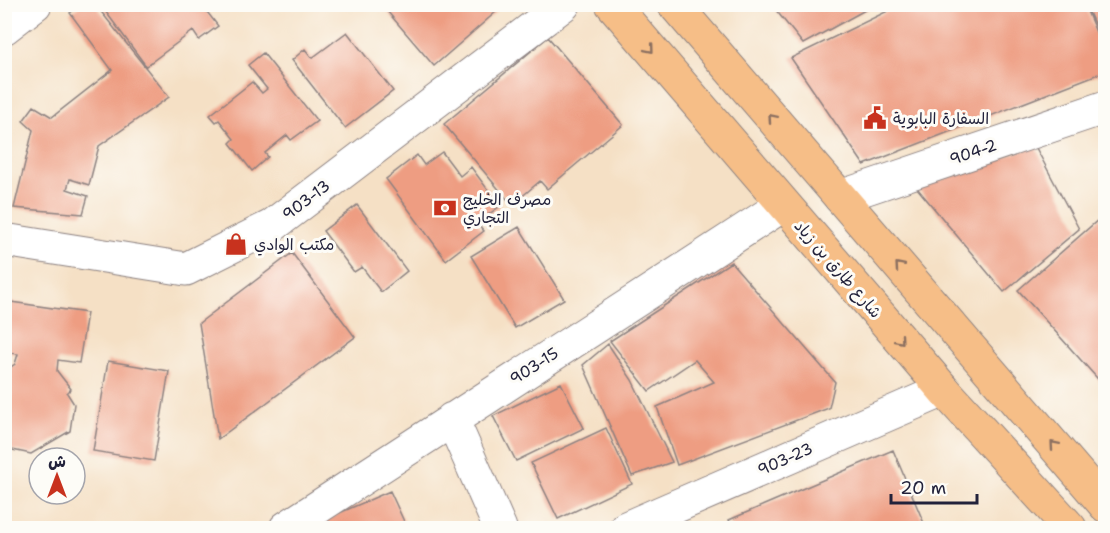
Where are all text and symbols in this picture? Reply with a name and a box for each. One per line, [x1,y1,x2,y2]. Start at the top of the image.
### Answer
one-way arrow [643,42,654,53]
public building icon: السفارة البابوية [862,105,888,131]
place label: السفارة البابوية [893,108,989,129]
one-way arrow [768,114,779,125]
street label: 904-2 [946,134,1000,170]
street label: 903-13 [278,175,334,225]
place label: مصرف الخليج التجاري [463,189,551,229]
bank icon: مصرف الخليج التجاري [432,195,458,221]
street label: شارع طارق بن زياد [789,216,886,323]
shop icon: مكتب الوادي [223,231,249,257]
place label: مكتب الوادي [254,234,334,256]
one-way arrow [895,262,906,273]
one-way arrow [893,333,904,344]
street label: 903-15 [506,342,562,390]
street label: 903-23 [754,437,816,481]
one-way arrow [1050,441,1061,452]
north arrow [27,446,87,506]
text: ش [48,451,66,472]
scale bar [891,467,976,505]
text: 20 m [900,476,946,500]

